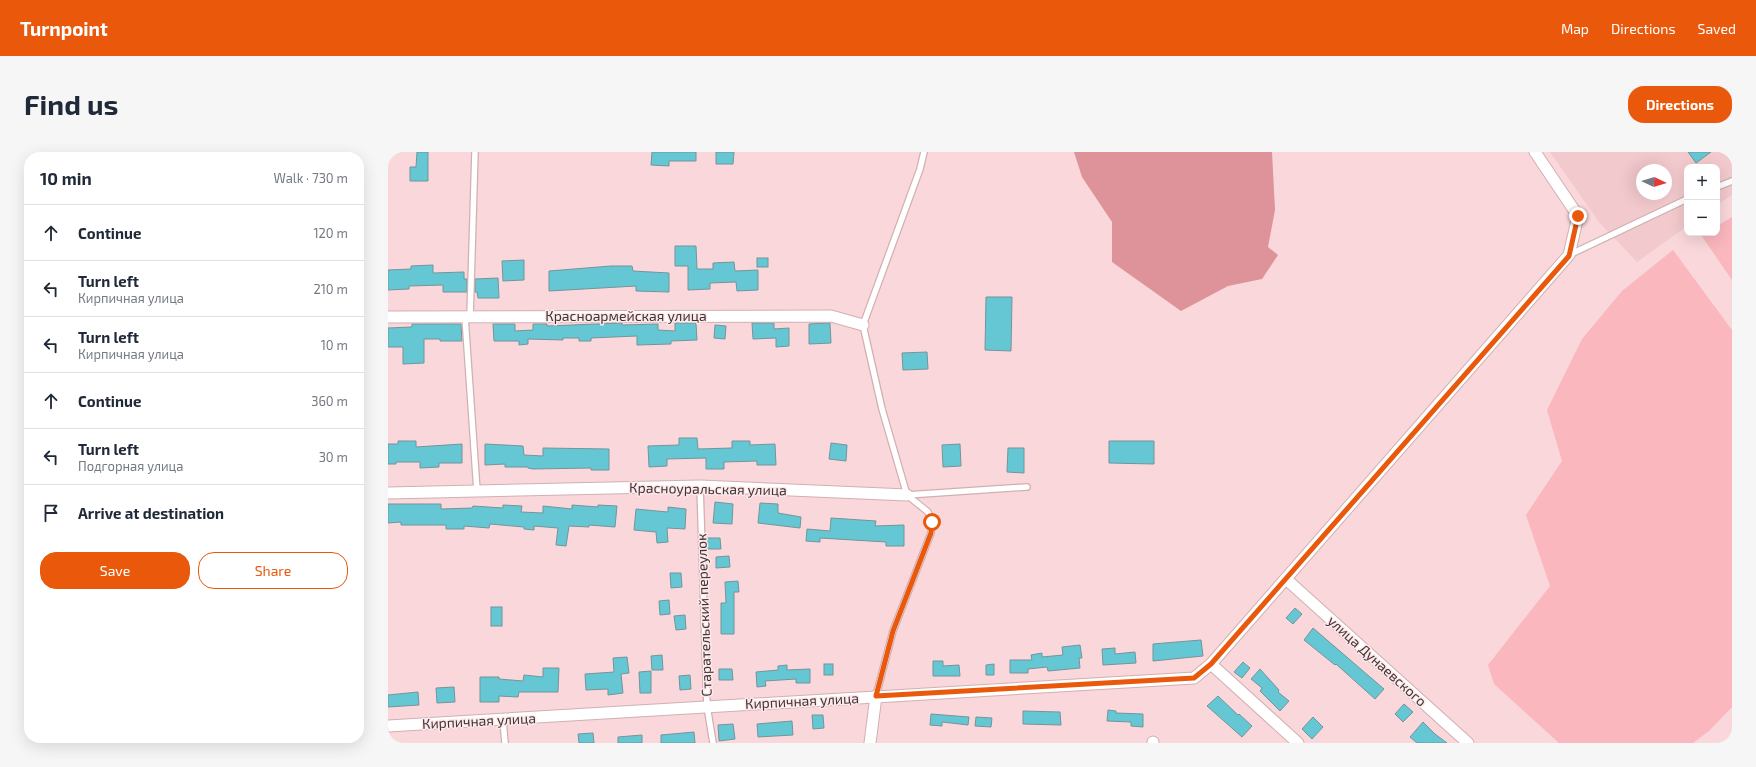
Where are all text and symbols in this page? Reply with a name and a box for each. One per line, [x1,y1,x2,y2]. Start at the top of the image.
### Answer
text: Turnpoint [20,17,108,40]
text: Map [1561,20,1589,37]
text: Directions [1611,20,1676,37]
text: Saved [1698,20,1736,37]
button: Directions [1628,86,1732,123]
text: Find us [24,87,118,121]
north arrow [1636,164,1672,200]
map controls [1684,164,1720,236]
button: + [1684,164,1720,200]
text: 10 min [40,168,92,188]
text: Walk · 730 m [273,170,348,186]
button: − [1684,200,1720,236]
route end [1569,207,1587,225]
icon: ahead [40,222,62,244]
text: Continue [78,224,141,242]
text: 120 m [313,225,348,241]
text: Turn left [78,272,139,290]
icon: left [40,278,62,300]
text: 210 m [313,281,348,297]
text: Кирпичная улица [78,290,184,306]
street label: Красноармейская улица [545,307,707,324]
text: Turn left [78,328,139,346]
icon: left [40,334,62,356]
text: 10 m [321,337,348,353]
text: Кирпичная улица [78,346,184,362]
icon: ahead [40,390,62,412]
text: Continue [78,392,141,410]
text: 360 m [311,393,348,409]
text: Turn left [78,440,139,458]
icon: left [40,446,62,468]
text: 30 m [319,449,348,465]
text: Подгорная улица [78,458,183,474]
street label: Красноуральская улица [629,479,787,498]
icon: arrive [40,502,62,524]
text: Arrive at destination [78,504,224,522]
route start [923,513,941,531]
street label: Старательский переулок [692,533,715,697]
button: Save [40,552,190,589]
button: Share [198,552,348,589]
street label: улица Дунаевского [1324,612,1430,709]
street label: Кирпичная улица [745,689,859,712]
street label: Кирпичная улица [422,709,536,732]

